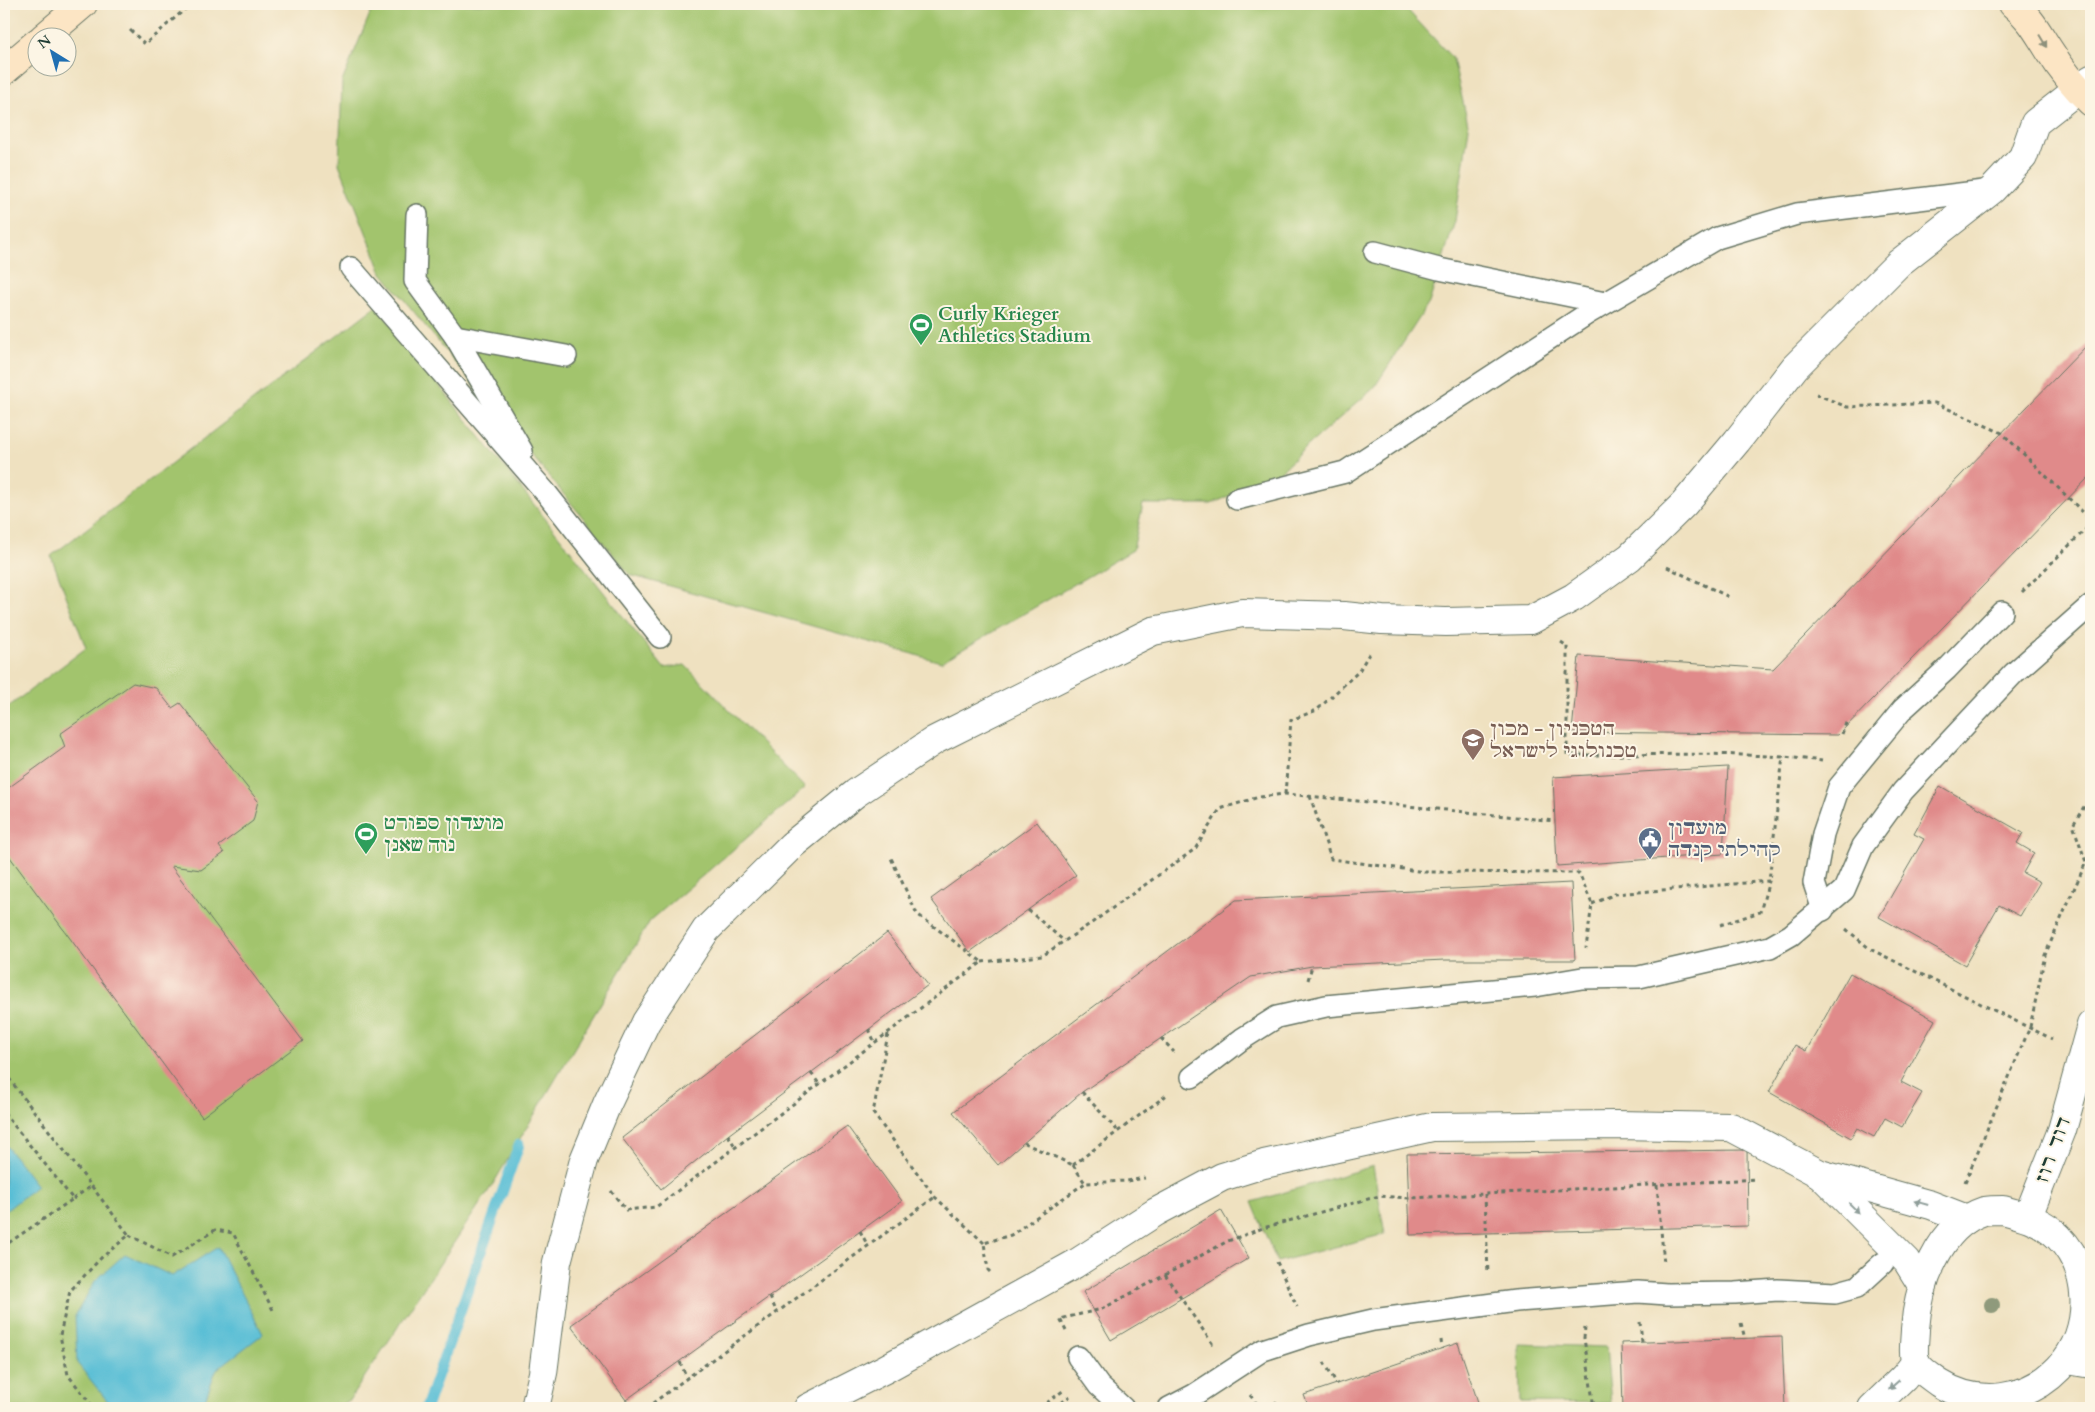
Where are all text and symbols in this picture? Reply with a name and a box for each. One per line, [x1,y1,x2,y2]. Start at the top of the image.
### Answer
north arrow [28,28,78,78]
text: N [34,31,55,53]
one-way arrow [2039,35,2048,48]
place label: Curly Krieger Athletics Stadium [938,301,1092,349]
sports icon: Curly Krieger Athletics Stadium [908,312,934,346]
place label: הטכניון - מכון טכנולוגי לישראל [1490,716,1637,764]
school or university icon: הטכניון - מכון טכנולוגי לישראל [1460,727,1486,761]
place label: מועדון ספורט נוה שאנן [384,810,504,858]
place label: מועדון קהילתי קנדה [1668,815,1781,863]
sports icon: מועדון ספורט נוה שאנן [353,821,379,855]
public building icon: מועדון קהילתי קנדה [1637,826,1663,860]
street label: דוד רוז [2029,1113,2077,1187]
one-way arrow [1914,1198,1929,1206]
one-way arrow [1848,1202,1860,1214]
one-way arrow [1888,1380,1901,1391]

